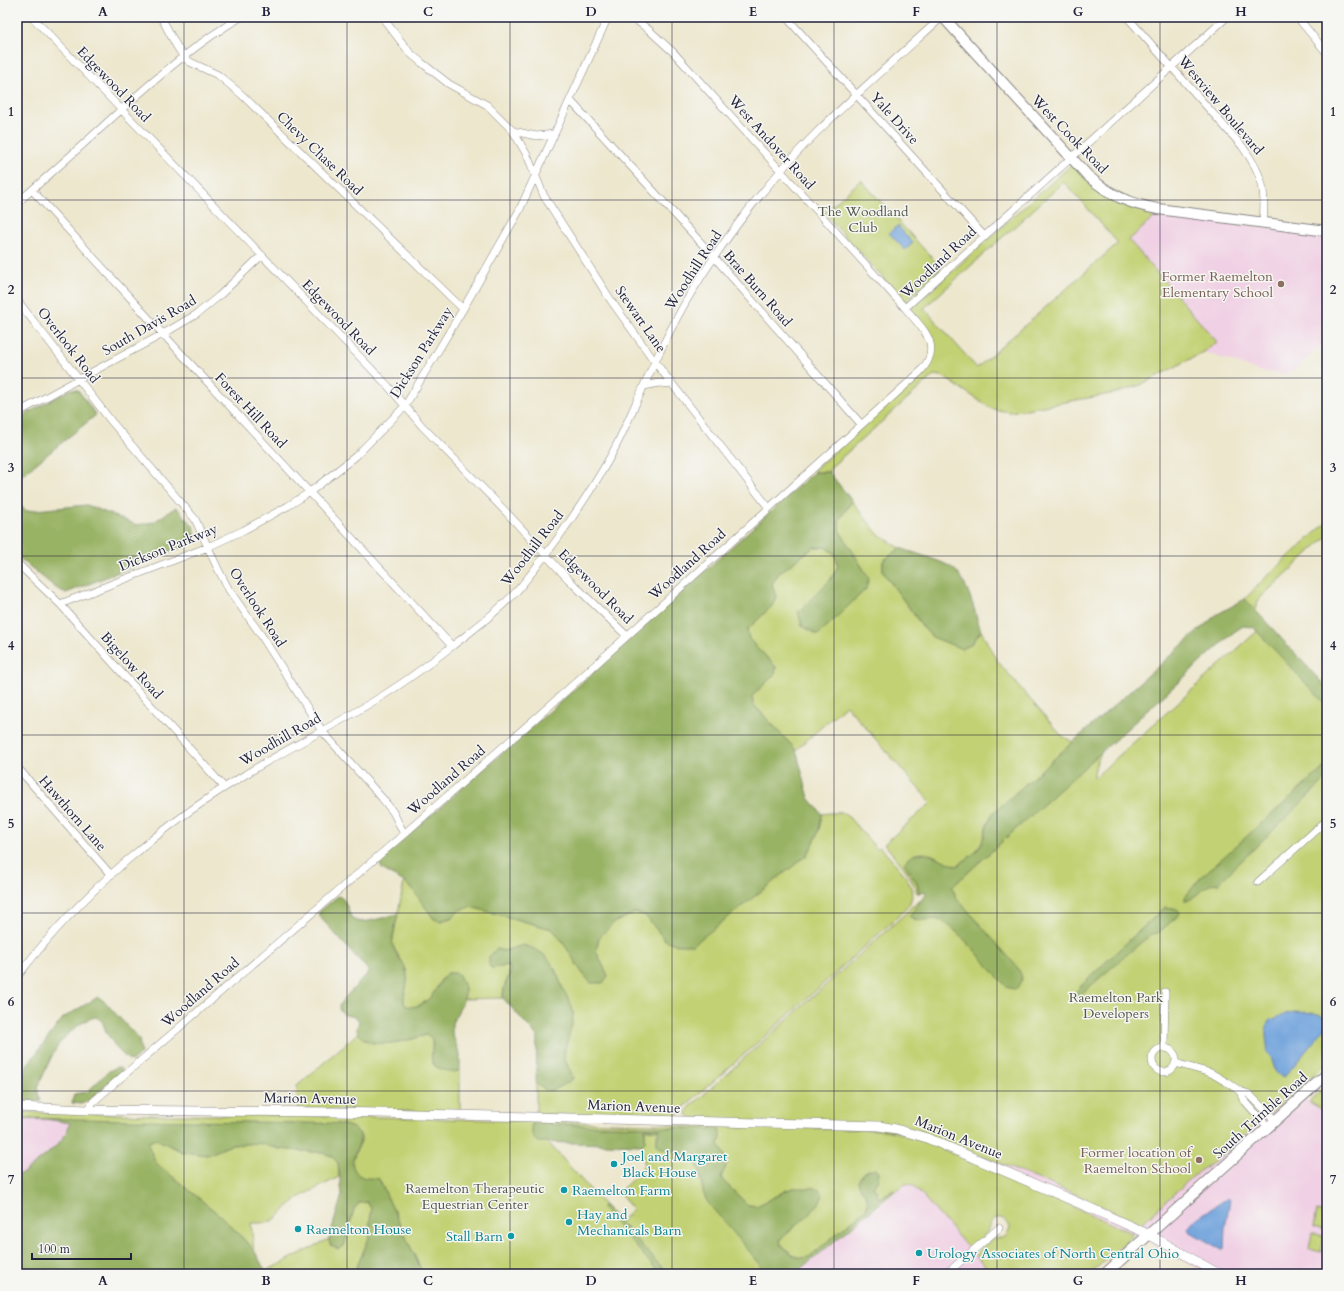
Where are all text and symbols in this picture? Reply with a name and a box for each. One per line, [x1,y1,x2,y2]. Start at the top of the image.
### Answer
text: A [98,3,108,21]
text: B [261,3,271,21]
text: C [423,3,433,21]
text: D [585,3,597,21]
text: E [749,3,757,21]
text: F [912,3,920,21]
text: G [1073,3,1084,21]
text: H [1235,3,1247,21]
street label: Edgewood Road [73,42,155,127]
street label: Westview Boulevard [1173,51,1268,159]
street label: Yale Drive [866,88,923,148]
street label: West Andover Road [724,90,819,194]
street label: West Cook Road [1026,90,1112,178]
text: 1 [8,103,14,121]
text: 1 [1330,103,1336,121]
street label: Chevy Chase Road [272,107,367,200]
park label: The Woodland Club [817,202,909,237]
street label: Woodland Road [895,222,981,303]
street label: Woodhill Road [660,226,727,315]
street label: Brae Burn Road [719,246,797,331]
place label: Former Raemelton Elementary School [1161,267,1273,302]
street label: Edgewood Road [298,275,380,360]
marker: Former Raemelton Elementary School [1276,279,1286,289]
text: 2 [8,281,15,299]
text: 2 [1330,281,1337,299]
street label: Stewart Lane [611,282,671,356]
street label: South Davis Road [99,290,200,360]
street label: Dickson Parkway [386,302,458,402]
street label: Overlook Road [33,303,105,388]
street label: Forest Hill Road [211,368,291,453]
text: 3 [8,459,15,477]
text: 3 [1330,459,1337,477]
street label: Woodhill Road [496,506,568,591]
street label: Dickson Parkway [116,519,221,576]
street label: Woodland Road [644,524,730,605]
street label: Edgewood Road [554,545,638,628]
street label: Overlook Road [225,564,291,651]
street label: Bigelow Road [96,628,167,704]
text: 4 [8,637,15,655]
text: 4 [1330,637,1337,655]
street label: Woodhill Road [235,708,325,771]
street label: Woodland Road [403,741,490,820]
street label: Hawthorn Lane [35,772,111,855]
text: 5 [8,815,14,833]
text: 5 [1330,815,1336,833]
street label: Woodland Road [157,953,244,1032]
park label: Raemelton Park Developers [1069,988,1164,1023]
text: 6 [8,993,15,1011]
text: 6 [1330,993,1337,1011]
street label: South Trimble Road [1209,1067,1312,1163]
street label: Marion Avenue [263,1088,357,1109]
street label: Marion Avenue [587,1095,681,1118]
street label: Marion Avenue [912,1111,1005,1164]
place label: Former location of Raemelton School [1080,1143,1194,1178]
place label: Joel and Margaret Black House [620,1147,728,1182]
marker: Former location of Raemelton School [1194,1155,1204,1165]
marker: Joel and Margaret Black House [609,1159,619,1169]
text: 7 [8,1171,15,1189]
text: 7 [1330,1171,1337,1189]
park label: Raemelton Therapeutic Equestrian Center [405,1179,545,1214]
place label: Raemelton Farm [572,1181,671,1200]
marker: Raemelton Farm [559,1185,569,1195]
place label: Hay and Mechanicals Barn [577,1205,682,1240]
marker: Hay and Mechanicals Barn [564,1217,574,1227]
place label: Raemelton House [306,1220,412,1239]
marker: Raemelton House [293,1224,303,1234]
place label: Stall Barn [446,1227,503,1246]
marker: Stall Barn [506,1231,516,1241]
scale bar [32,1235,131,1261]
text: 100 m [38,1241,71,1257]
place label: Urology Associates of North Central Ohio [927,1244,1179,1263]
marker: Urology Associates of North Central Ohio [914,1248,924,1258]
text: A [98,1272,108,1290]
text: B [261,1272,271,1290]
text: C [423,1272,433,1290]
text: D [585,1272,597,1290]
text: E [749,1272,757,1290]
text: F [912,1272,920,1290]
text: G [1073,1272,1084,1290]
text: H [1235,1272,1247,1290]

